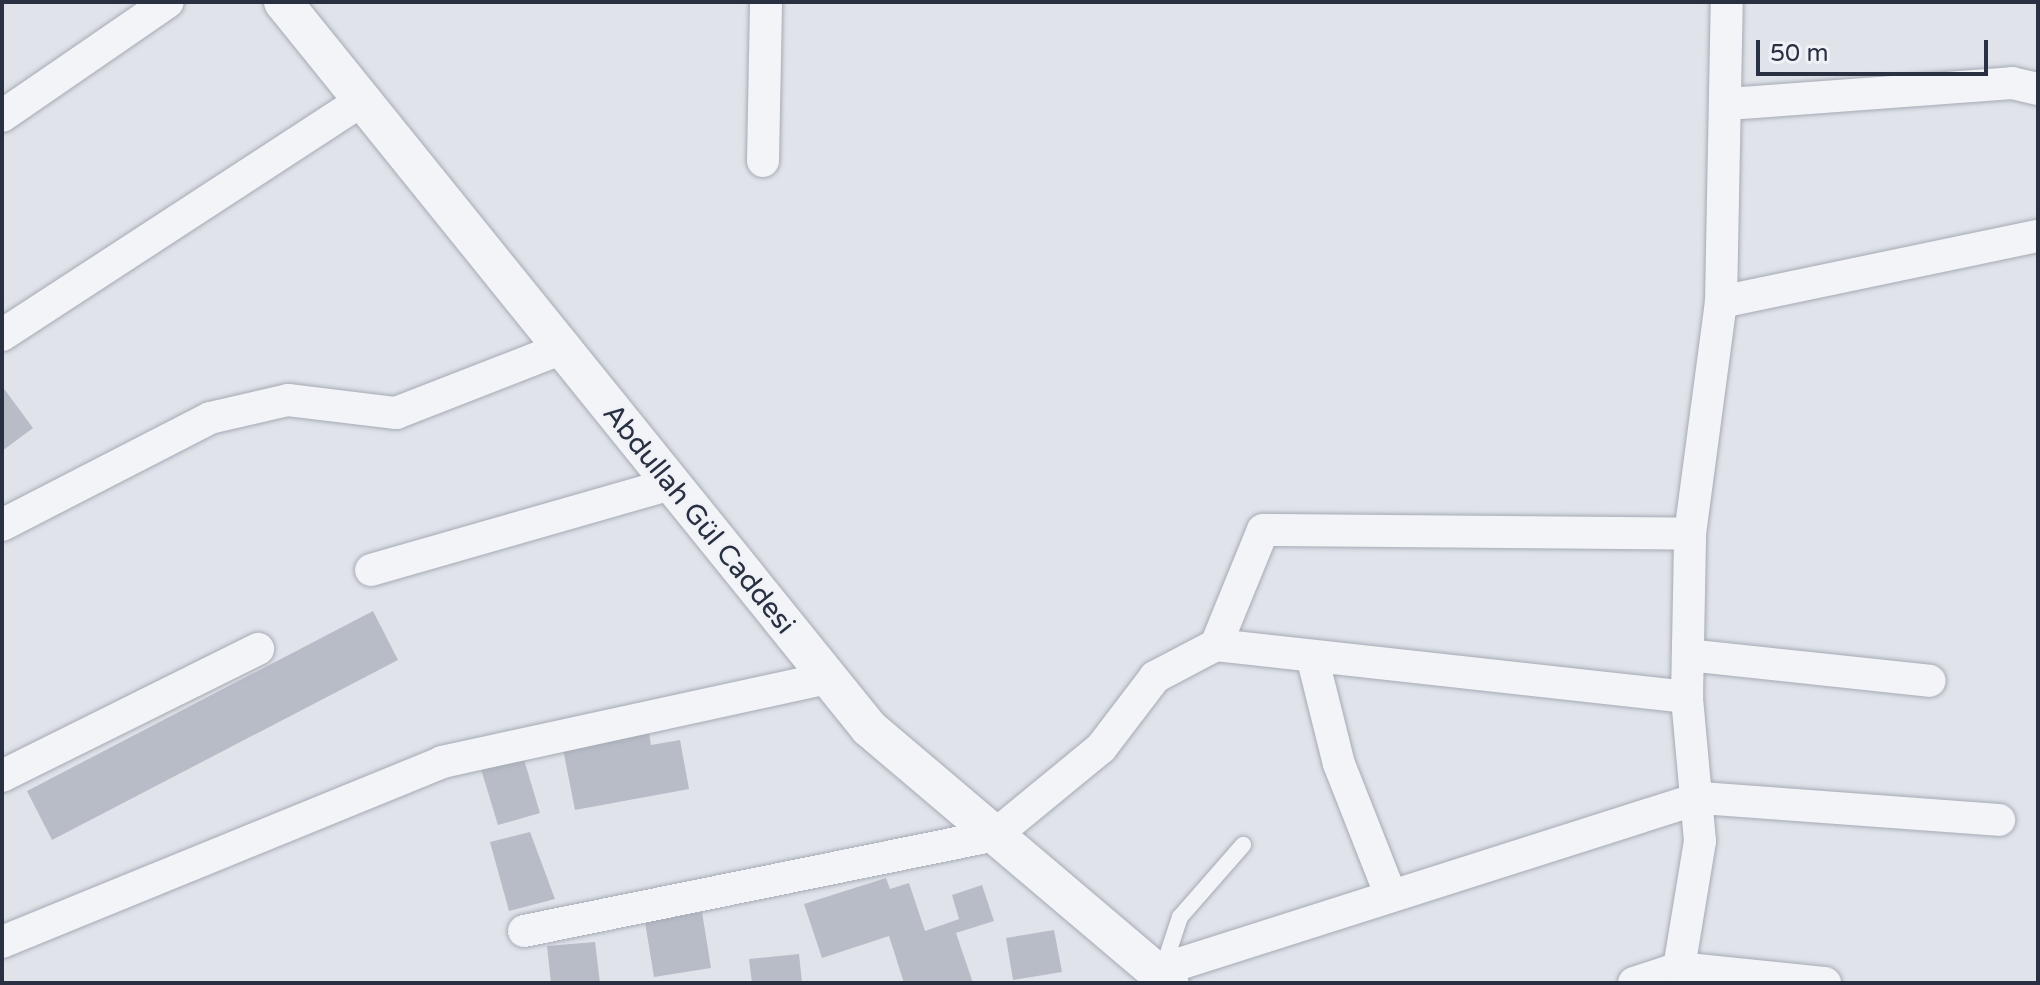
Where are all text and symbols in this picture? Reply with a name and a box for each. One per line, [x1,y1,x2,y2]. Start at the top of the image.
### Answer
scale bar [1760,24,1992,74]
text: 50 m [1770,39,1828,68]
street label: Abdullah Gül Caddesi [596,397,802,641]

